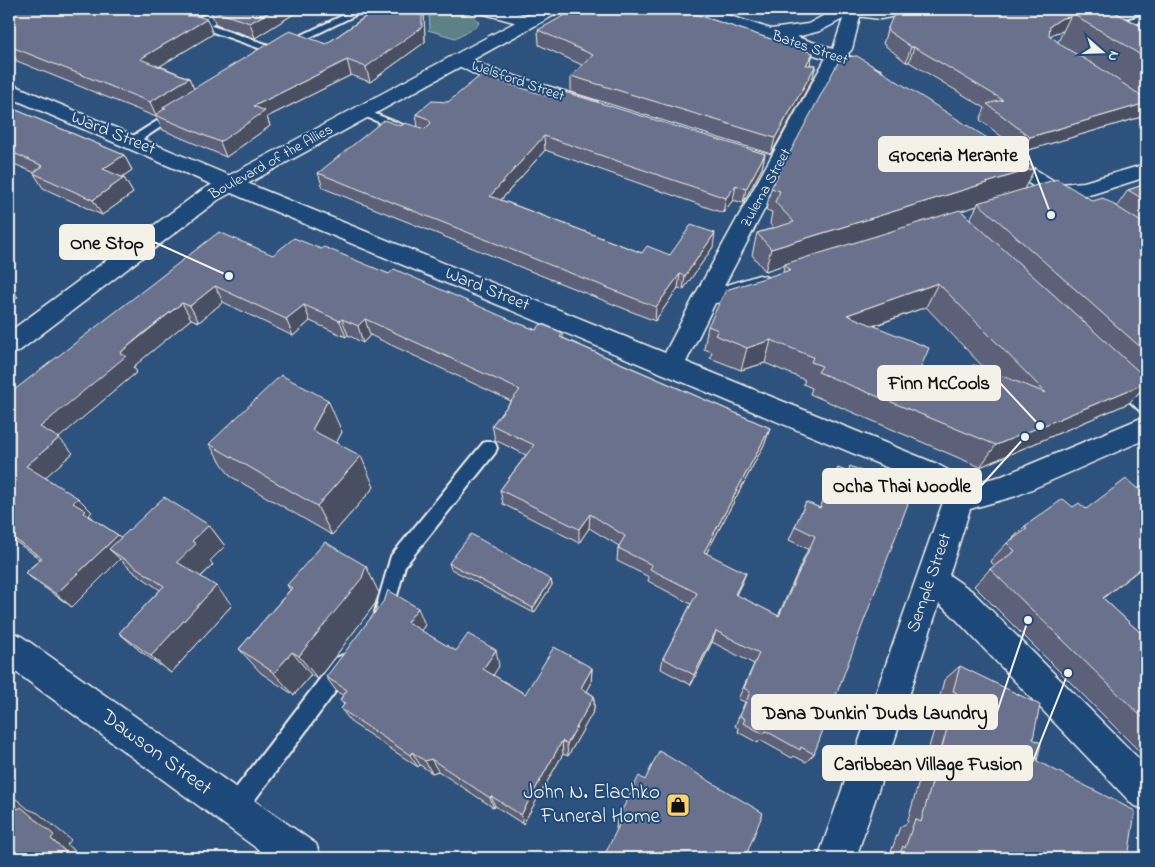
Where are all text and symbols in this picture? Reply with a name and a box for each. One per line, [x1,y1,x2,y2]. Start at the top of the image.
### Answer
street label: Bates Street [768,24,851,71]
north arrow [1078,28,1128,78]
text: N [1101,48,1124,64]
street label: Welsford Street [469,55,567,107]
street label: Ward Street [67,105,159,163]
street label: Boulevard of the Allies [204,119,337,206]
callout: Groceria Merante [879,137,1028,171]
text: Groceria Merante [888,143,1018,170]
street label: Zulema Street [735,144,797,232]
callout: One Stop [60,225,154,259]
text: One Stop [70,231,144,258]
street label: Ward Street [441,261,533,319]
callout: Finn McCools [878,366,1000,400]
text: Finn McCools [887,371,990,398]
callout: Ocha Thai Noodle [823,469,981,503]
text: Ocha Thai Noodle [833,474,972,501]
street label: Semple Street [901,530,959,636]
callout: Dana Dunkin' Duds Laundry [752,695,997,729]
text: Dana Dunkin' Duds Laundry [762,701,988,730]
street label: Dawson Street [94,702,218,804]
callout: Caribbean Village Fusion [823,746,1032,780]
text: Caribbean Village Fusion [834,752,1022,781]
place label: John N. Elachko Funeral Home [523,778,661,832]
shop icon: John N. Elachko Funeral Home [665,792,691,818]

